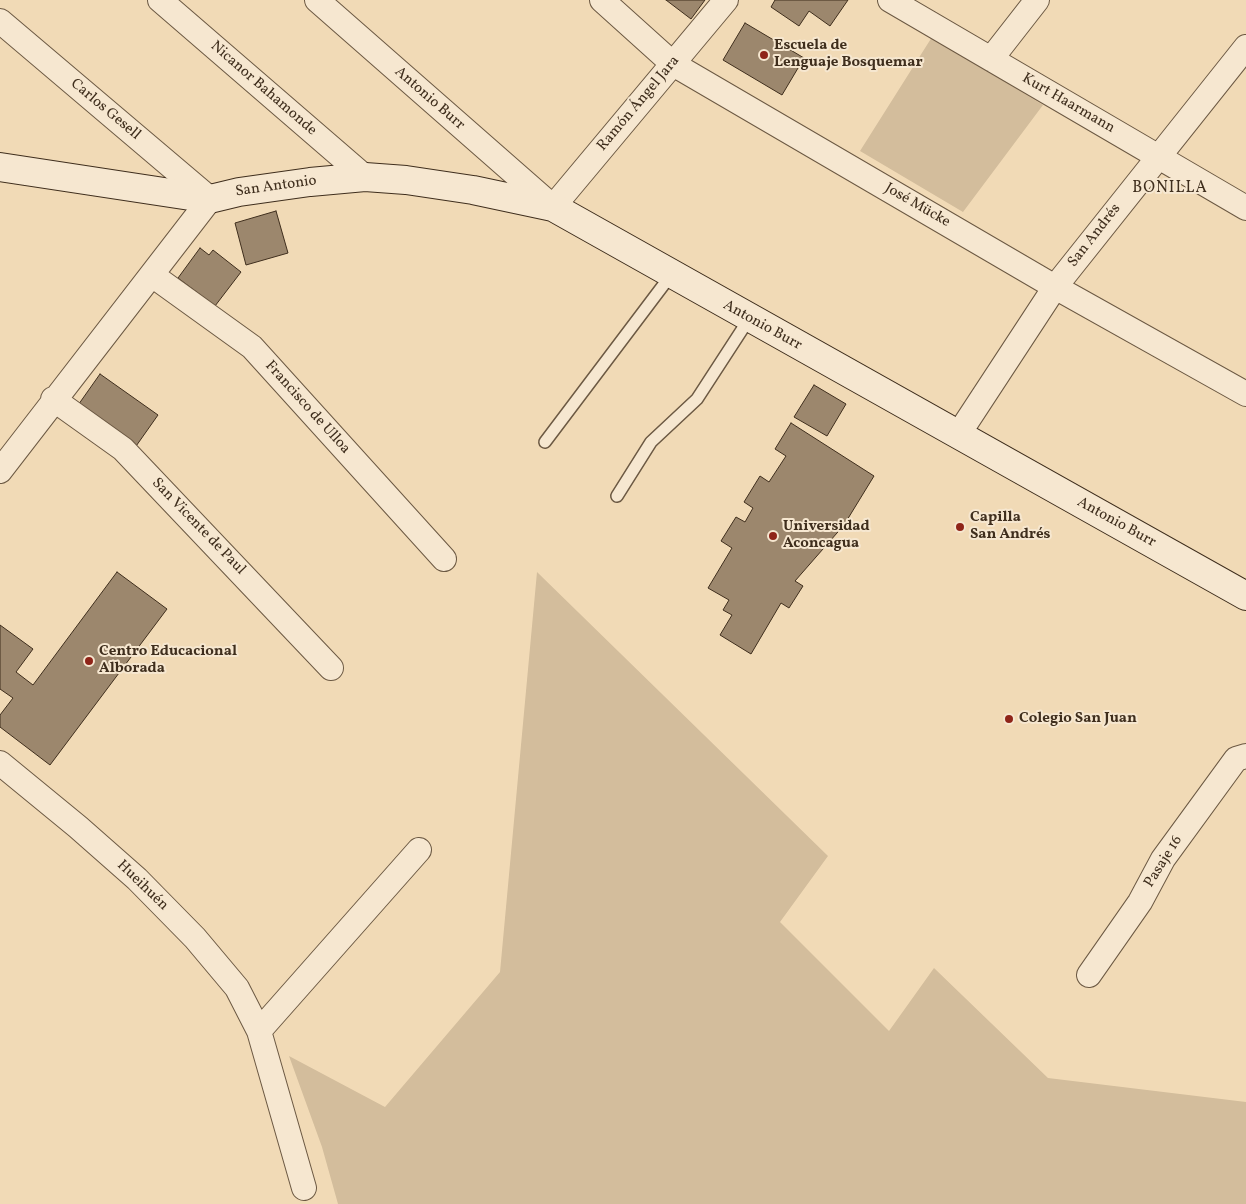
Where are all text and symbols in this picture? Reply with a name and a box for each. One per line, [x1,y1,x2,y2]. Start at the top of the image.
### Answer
place label: Escuela de Lenguaje Bosquemar [774,37,923,72]
street label: Nicanor Bahamonde [206,38,320,140]
marker: Escuela de Lenguaje Bosquemar [758,49,770,61]
street label: Ramón Ángel Jara [594,53,684,155]
street label: Antonio Burr [390,64,468,134]
street label: Kurt Haarmann [1018,70,1118,138]
street label: Carlos Gesell [66,75,144,145]
street label: San Antonio [234,172,318,202]
district label: BONILLA [1131,179,1209,199]
street label: José Mücke [881,180,953,232]
street label: San Andrés [1065,201,1125,271]
street label: Antonio Burr [719,297,805,355]
street label: Francisco de Ulloa [260,358,354,458]
street label: San Vicente de Paul [147,475,249,579]
street label: Antonio Burr [1073,494,1159,552]
place label: Capilla San Andrés [970,509,1051,544]
place label: Universidad Aconcagua [783,518,870,553]
marker: Capilla San Andrés [954,521,966,533]
marker: Universidad Aconcagua [767,530,779,542]
place label: Centro Educacional Alborada [99,643,237,678]
marker: Centro Educacional Alborada [83,655,95,667]
place label: Colegio San Juan [1019,710,1137,728]
marker: Colegio San Juan [1003,713,1015,725]
street label: Pasaje 16 [1141,833,1187,891]
street label: Hueihuén [112,857,172,915]

